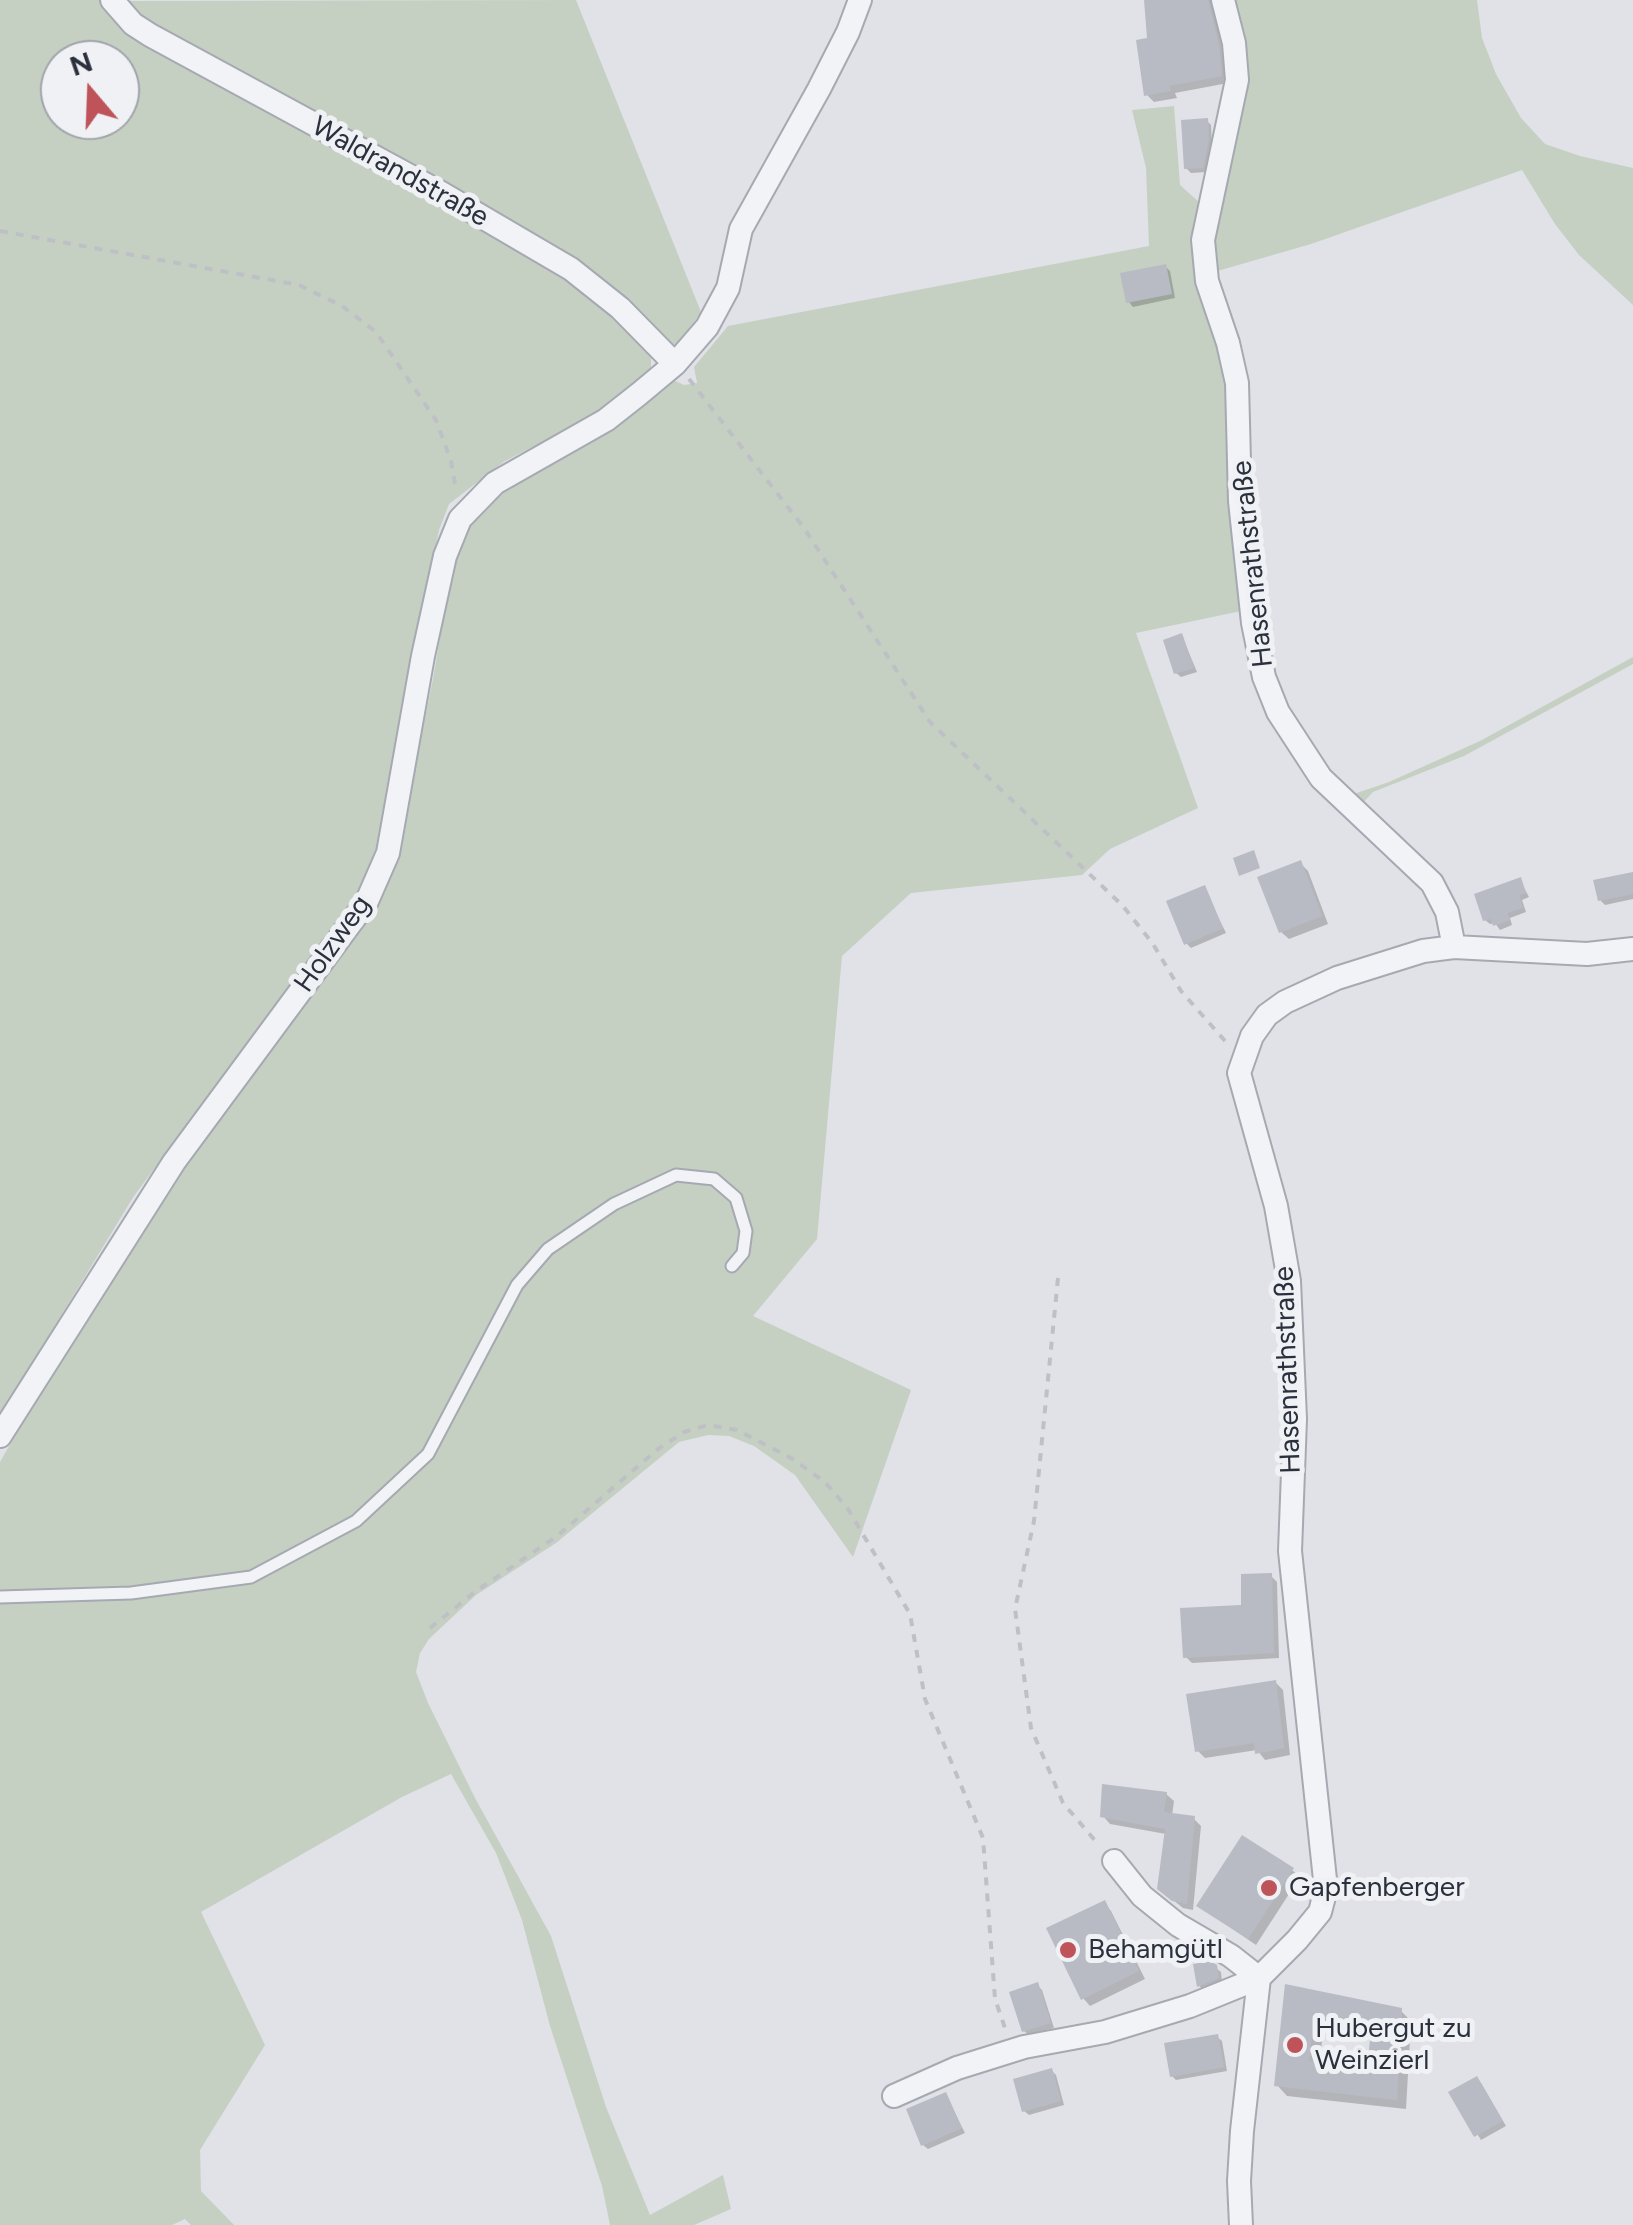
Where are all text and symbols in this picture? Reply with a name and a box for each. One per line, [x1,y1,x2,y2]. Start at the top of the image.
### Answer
north arrow [40,40,140,140]
text: N [65,44,97,83]
street label: Waldrandstraße [306,110,494,234]
street label: Hasenrathstraße [1225,459,1281,669]
street label: Holzweg [288,889,378,999]
street label: Hasenrathstraße [1268,1266,1308,1474]
place label: Gapfenberger [1289,1871,1465,1905]
marker: Gapfenberger [1258,1877,1280,1899]
place label: Behamgütl [1088,1933,1223,1967]
marker: Behamgütl [1057,1939,1079,1961]
place label: Hubergut zu Weinzierl [1315,2012,1472,2078]
marker: Hubergut zu Weinzierl [1284,2034,1306,2056]

